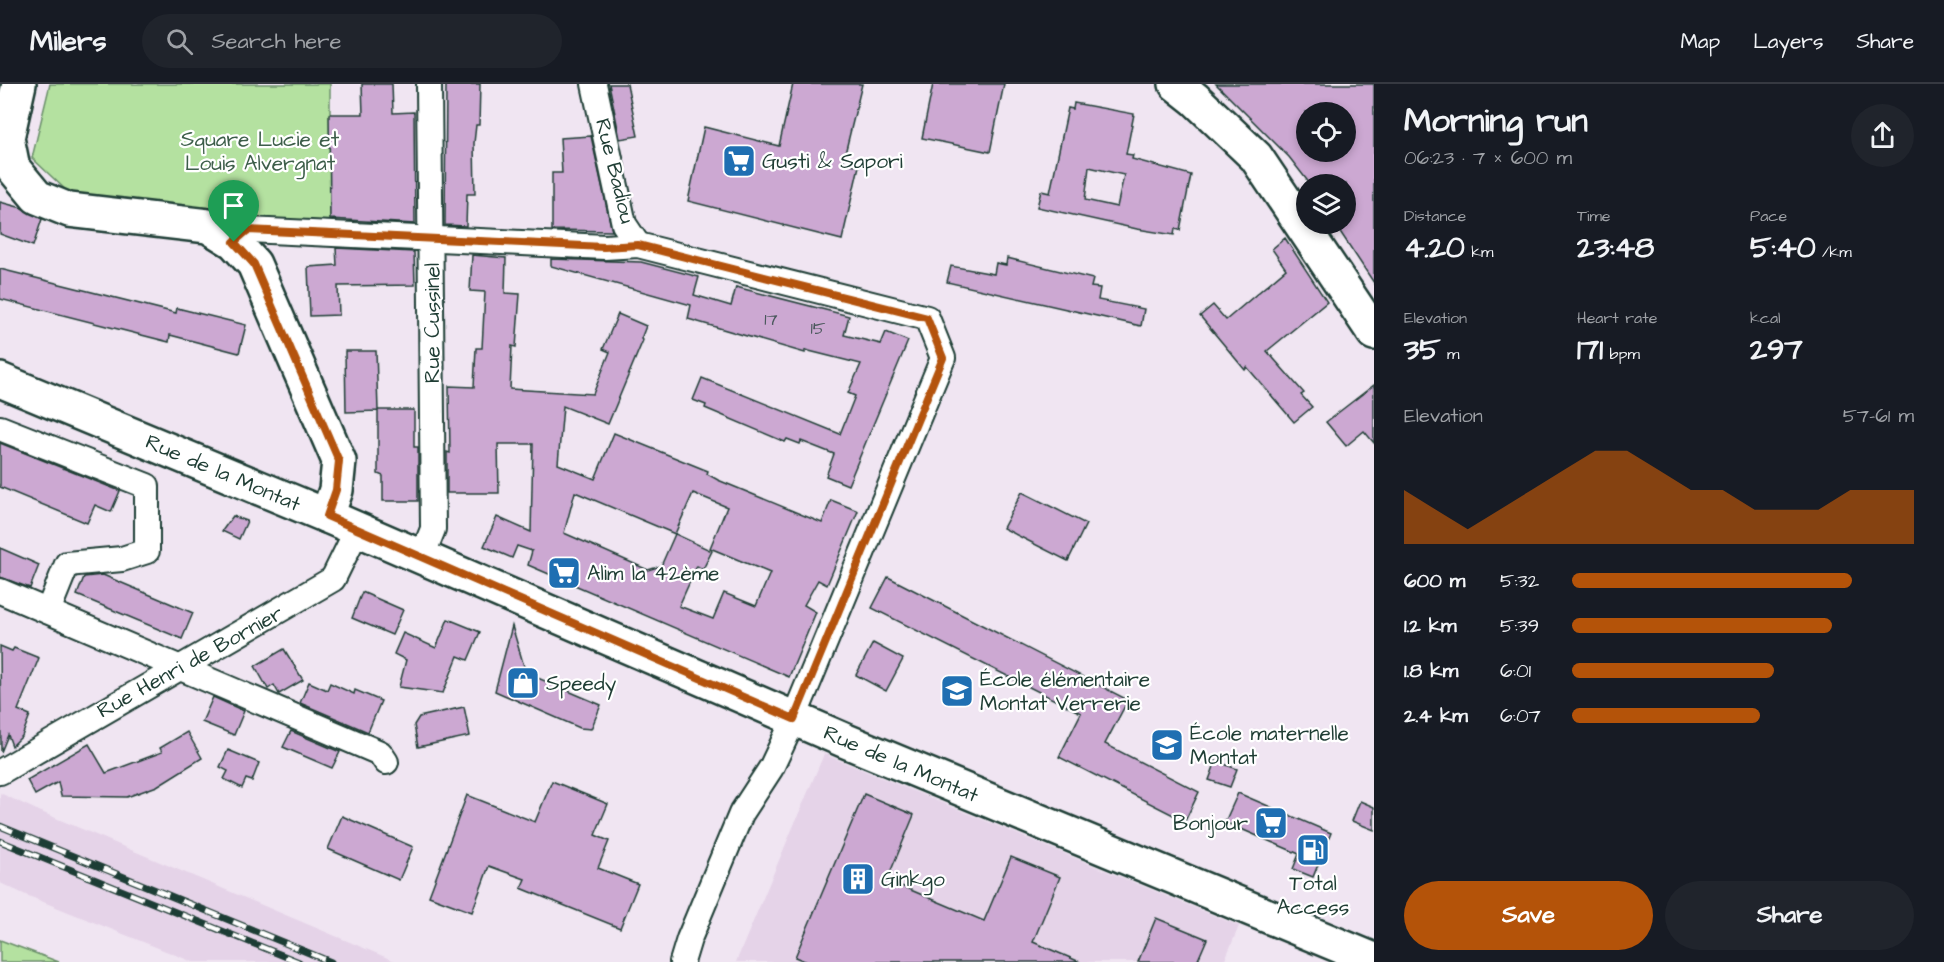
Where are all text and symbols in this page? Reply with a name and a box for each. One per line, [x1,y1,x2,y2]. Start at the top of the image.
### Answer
search box [142,14,562,68]
text: Milers [30,22,106,61]
icon: search [163,25,196,58]
text: Search here [211,26,341,57]
text: Map [1680,27,1720,56]
text: Layers [1753,27,1823,56]
text: Share [1856,27,1914,56]
text: Morning run [1404,98,1588,144]
map controls [1296,102,1356,234]
button: locate [1296,102,1356,162]
button: share [1851,104,1914,167]
street label: Rue Badiou [588,115,642,227]
park label: Square Lucie et Louis Alvergnat [181,125,340,180]
supermarket icon: Gusti & Sapori [721,143,757,179]
text: 06:23 · 7 × 600 m [1404,144,1572,172]
place label: Gusti & Sapori [762,147,903,177]
button: layers [1296,174,1356,234]
pin [208,180,259,242]
icon: arrive [217,189,250,222]
text: Distance [1404,205,1466,227]
text: Time [1577,205,1611,227]
text: Pace [1750,205,1787,227]
text: 4.20 [1404,227,1465,269]
text: 23:48 [1577,227,1654,269]
text: 5:40 [1750,227,1816,269]
text: km [1465,241,1493,263]
text: /km [1816,241,1852,263]
street label: Rue Cussinel [418,263,447,383]
house number: 17 [764,307,778,332]
text: Elevation [1404,307,1467,329]
text: Heart rate [1577,307,1657,329]
text: kcal [1750,307,1781,329]
house number: 15 [810,316,826,341]
text: 35 [1404,329,1441,371]
text: 171 [1577,329,1603,371]
text: 297 [1750,329,1803,371]
text: m [1441,343,1459,365]
text: bpm [1603,343,1640,365]
text: Elevation [1404,402,1483,430]
text: 57–61 m [1843,402,1914,430]
street label: Rue de la Montat [141,427,305,519]
supermarket icon: Alim la 42ème [546,555,582,591]
place label: Alim la 42ème [587,559,719,588]
text: 600 m [1404,567,1465,595]
text: 5:32 [1500,567,1539,595]
street label: Rue Henri de Bornier [92,599,289,725]
text: 1.2 km [1404,612,1457,640]
text: 5:39 [1500,612,1539,640]
text: 1.8 km [1404,657,1458,685]
text: 6:01 [1500,657,1531,685]
shop icon: Speedy [505,665,541,701]
place label: École élémentaire Montat Verrerie [980,665,1150,718]
place label: Speedy [546,669,617,700]
school or university icon: École élémentaire Montat Verrerie [939,673,975,709]
text: 2.4 km [1404,702,1468,730]
text: 6:07 [1500,702,1541,730]
street label: Rue de la Montat [819,718,983,810]
place label: École maternelle Montat [1190,719,1349,772]
school or university icon: École maternelle Montat [1149,727,1185,763]
supermarket icon: Bonjour [1253,805,1289,841]
place label: Bonjour [1173,809,1248,838]
fuel station icon: Total Access [1295,832,1331,868]
building icon: Ginkgo [840,861,876,897]
place label: Ginkgo [881,865,945,896]
place label: Total Access [1277,869,1349,922]
button: Save [1404,881,1653,950]
button: Share [1665,881,1914,950]

